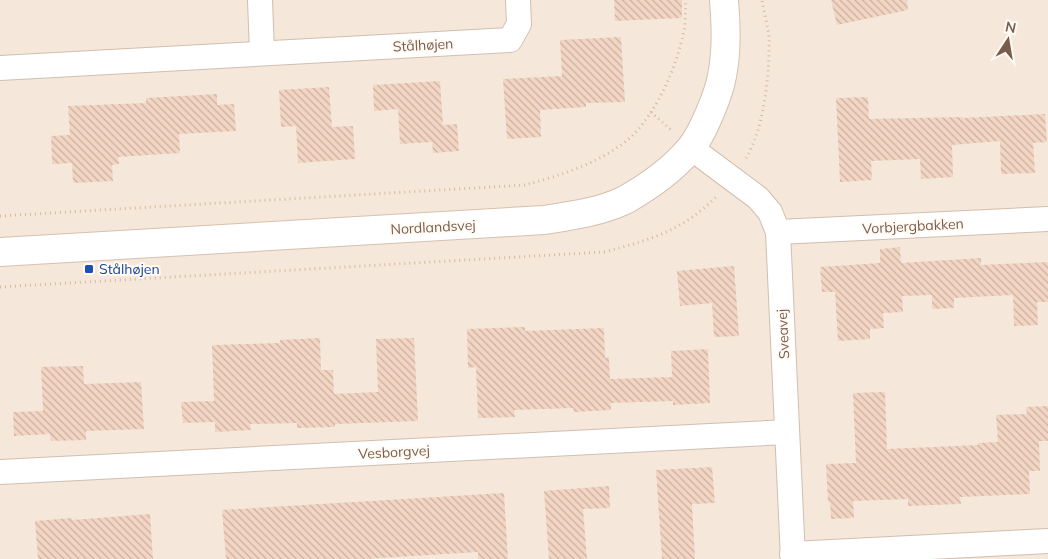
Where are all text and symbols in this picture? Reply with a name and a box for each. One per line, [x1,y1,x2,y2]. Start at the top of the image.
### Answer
north arrow [983,15,1033,65]
text: N [1004,17,1018,37]
street label: Stålhøjen [392,34,454,56]
street label: Vorbjergbakken [862,214,964,238]
street label: Nordlandsvej [390,216,476,238]
place label: Stålhøjen [99,260,160,278]
marker: Stålhøjen [83,263,95,275]
street label: Sveavej [773,308,793,360]
street label: Vesborgvej [358,441,430,463]

